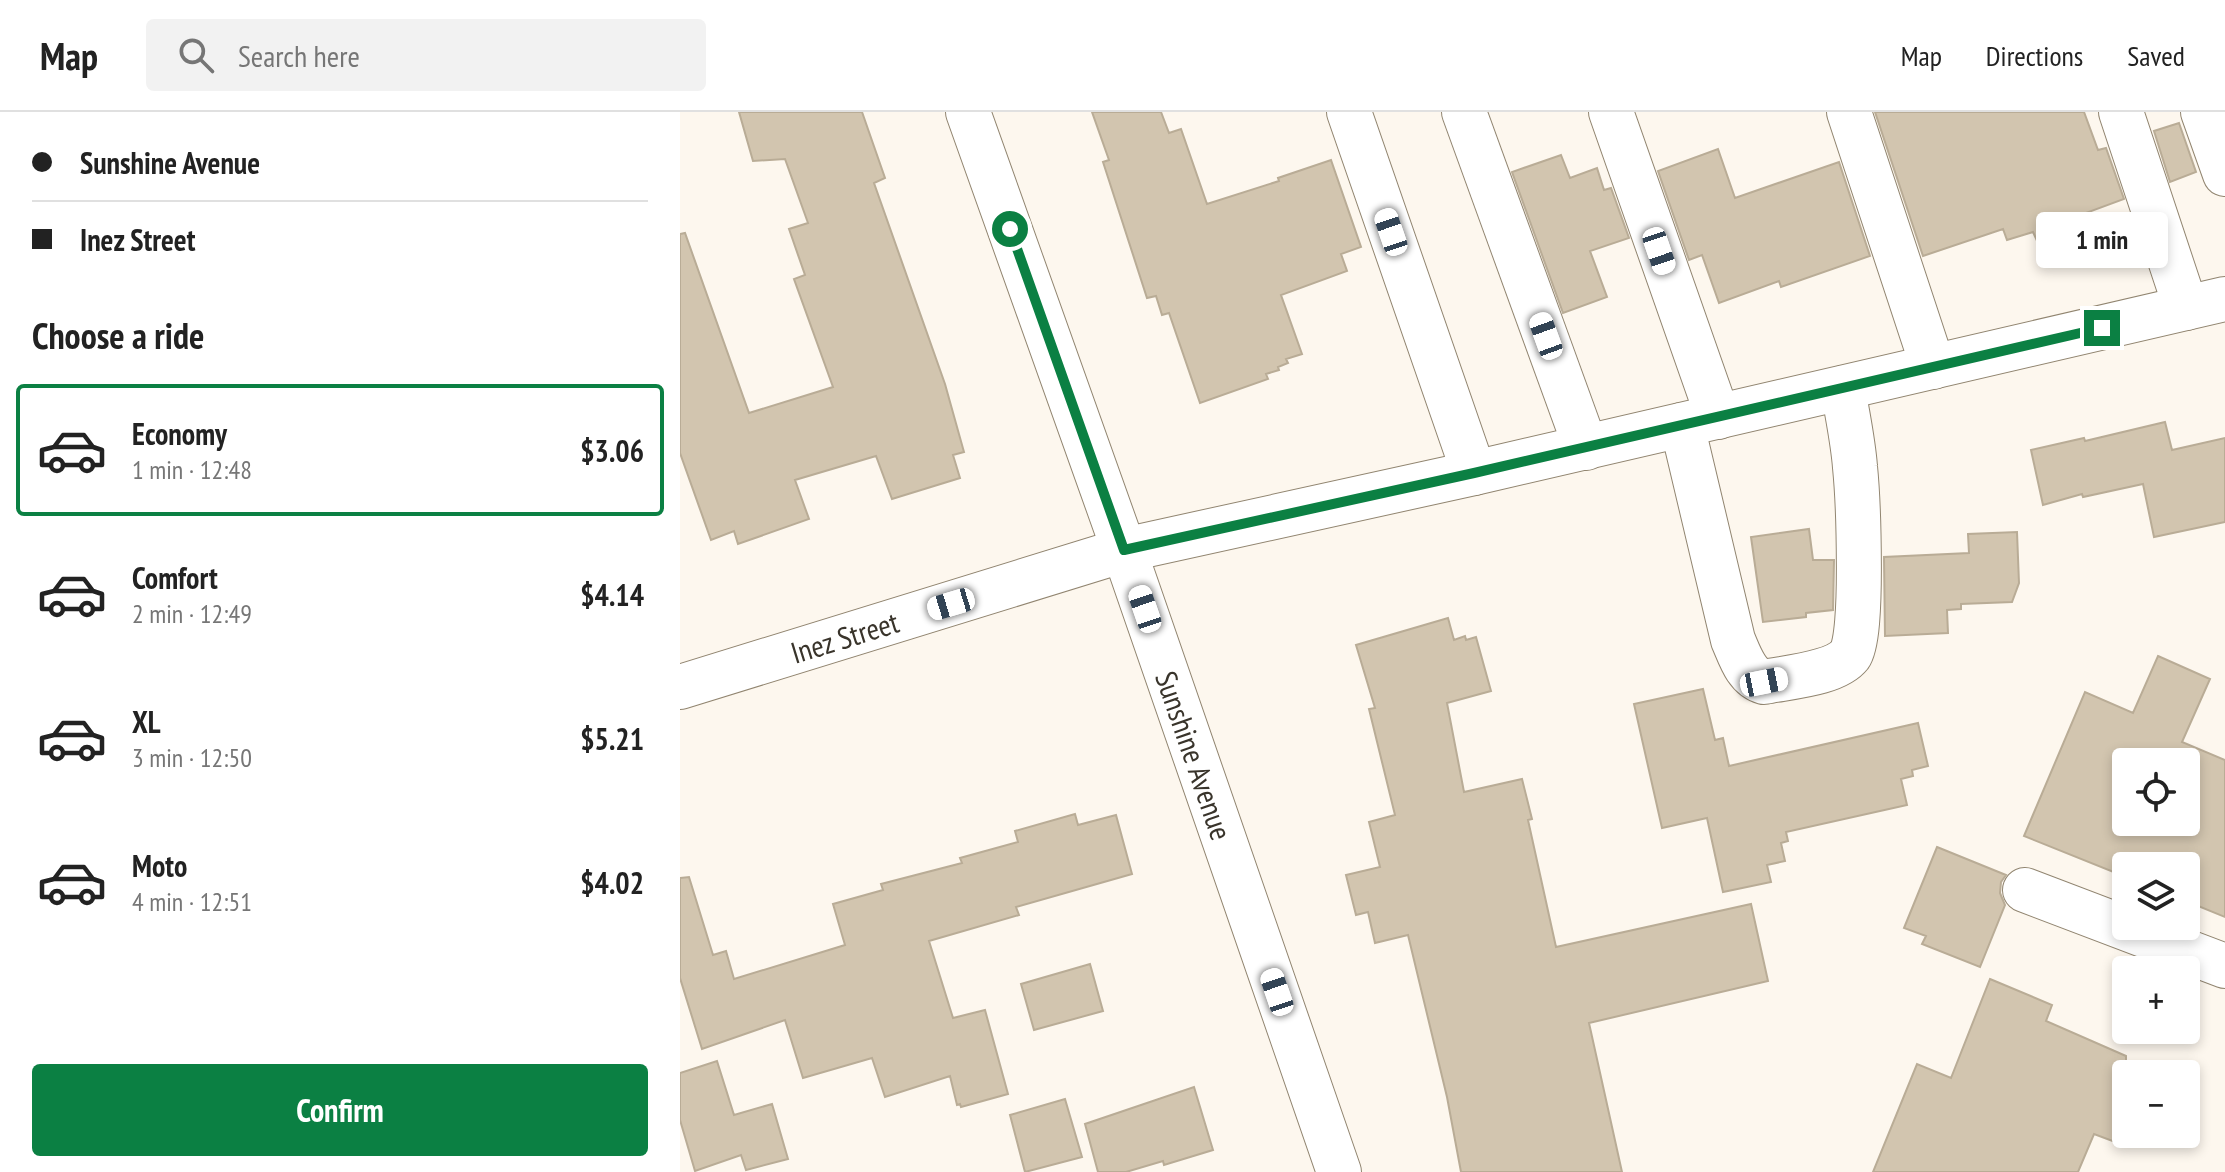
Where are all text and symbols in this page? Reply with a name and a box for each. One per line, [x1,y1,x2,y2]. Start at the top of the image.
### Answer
search box [146,19,706,91]
text: Map [40,31,98,80]
icon: search [174,33,218,77]
text: Search here [238,36,360,75]
text: Map [1901,37,1942,74]
text: Directions [1986,37,2083,74]
text: Saved [2127,37,2185,74]
text: Sunshine Avenue [80,143,260,182]
car [1372,205,1410,259]
route start [992,211,1028,247]
callout: 1 min [2036,212,2168,268]
text: Inez Street [80,220,195,259]
text: 1 min [2076,223,2128,256]
car [1640,224,1678,278]
car [1527,309,1565,363]
route end [2084,310,2120,346]
text: Choose a ride [32,312,204,359]
icon: car [36,414,108,486]
text: Economy [132,414,227,453]
text: $3.06 [580,431,644,470]
text: 1 min · 12:48 [132,453,252,486]
icon: car [36,558,108,630]
text: Comfort [132,558,218,597]
text: $4.14 [580,575,644,614]
car [1126,582,1164,636]
car [925,586,977,622]
text: 2 min · 12:49 [132,597,252,630]
street label: Inez Street [786,601,904,671]
street label: Sunshine Avenue [1148,666,1242,845]
car [1738,666,1790,698]
icon: car [36,702,108,774]
text: XL [132,702,161,741]
text: $5.21 [580,719,644,758]
text: 3 min · 12:50 [132,741,252,774]
map controls [2112,748,2200,1148]
button: locate [2112,748,2200,836]
icon: car [36,846,108,918]
text: Moto [132,846,187,885]
button: layers [2112,852,2200,940]
text: $4.02 [580,863,644,902]
text: 4 min · 12:51 [132,885,252,918]
button: + [2112,956,2200,1044]
car [1258,965,1296,1019]
button: − [2112,1060,2200,1148]
button: Confirm [32,1064,648,1156]

